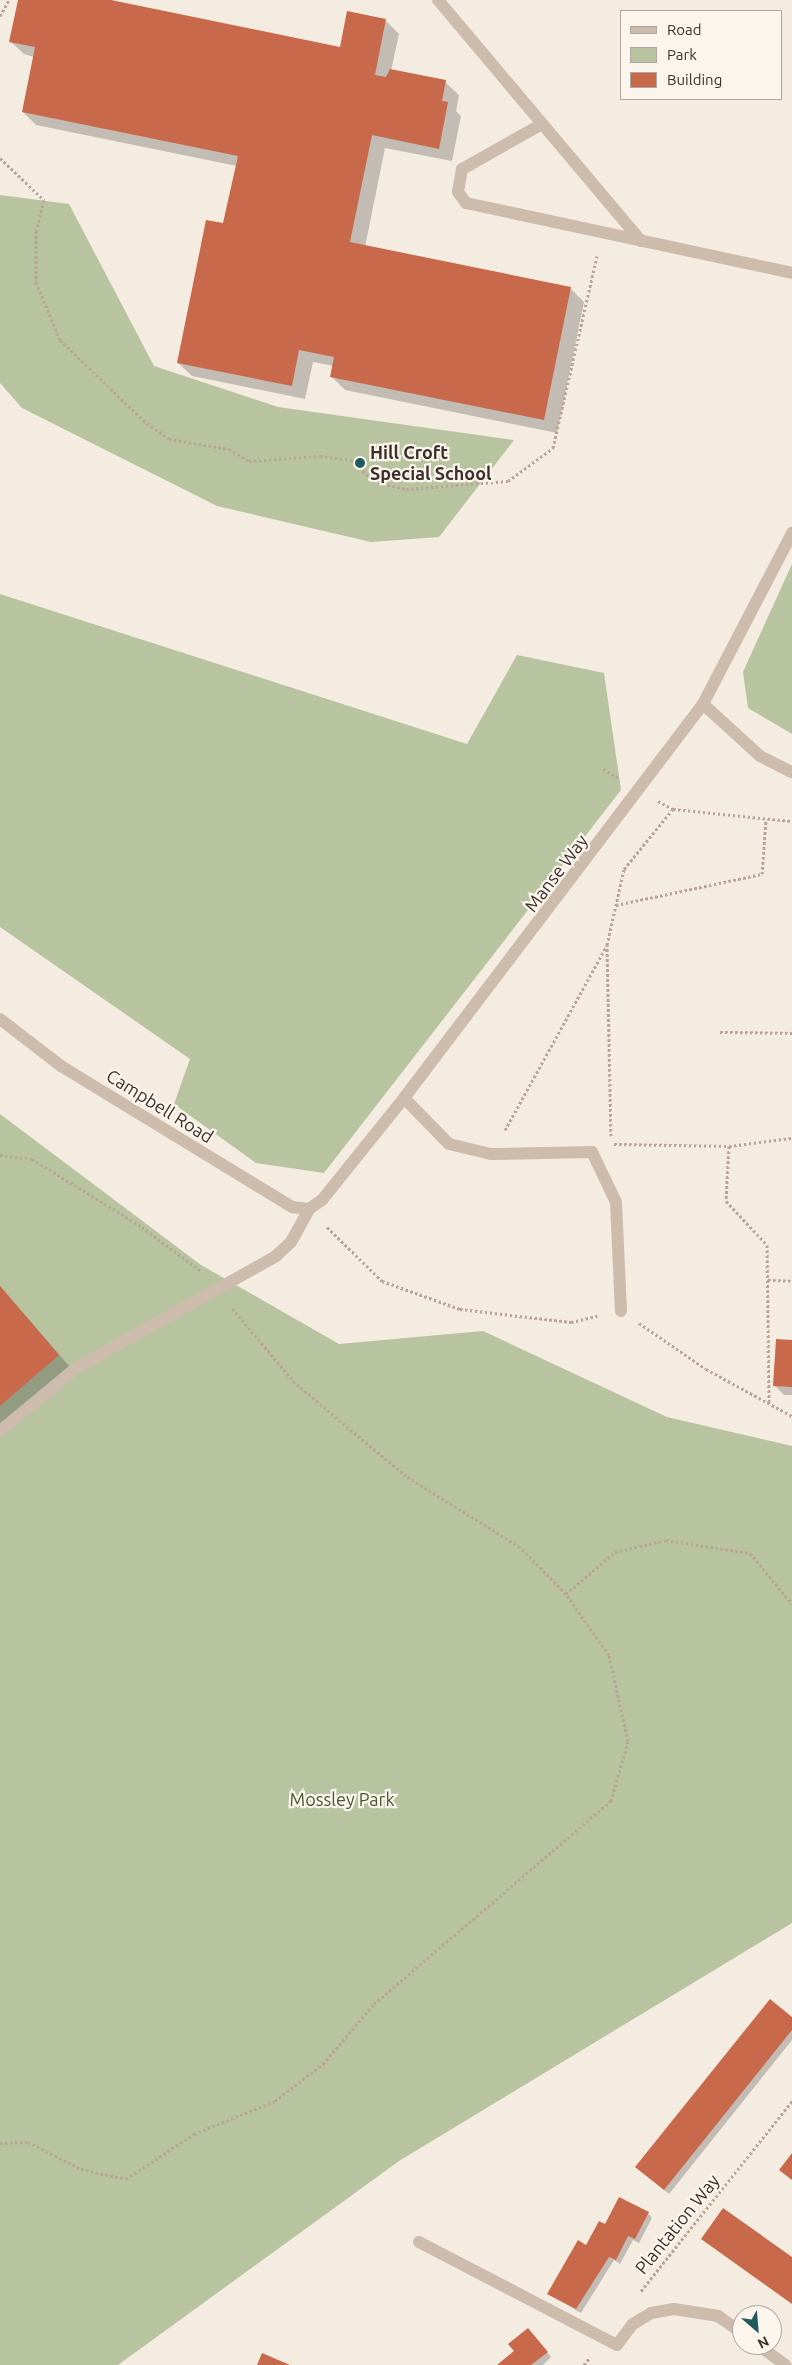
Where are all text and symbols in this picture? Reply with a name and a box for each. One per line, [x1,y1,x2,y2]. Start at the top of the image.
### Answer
legend [620,10,782,100]
text: Road [667,21,702,38]
text: Park [667,46,697,63]
text: Building [667,71,722,88]
place label: Hill Croft Special School [370,442,491,484]
marker: Hill Croft Special School [354,457,366,469]
street label: Manse Way [520,830,592,916]
street label: Campbell Road [103,1065,217,1147]
park label: Mossley Park [289,1788,395,1810]
street label: Plantation Way [630,2170,724,2278]
north arrow [732,2305,782,2355]
text: N [755,2333,772,2352]

